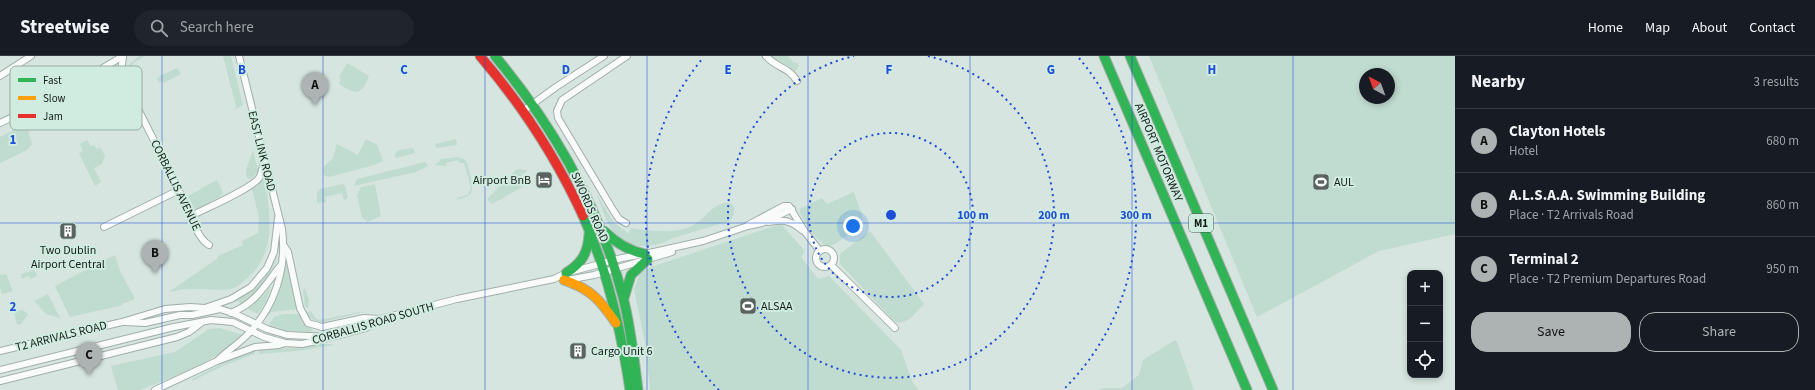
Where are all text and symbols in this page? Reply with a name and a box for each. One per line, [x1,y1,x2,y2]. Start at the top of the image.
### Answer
search box [134,10,414,46]
text: Streetwise [20,14,110,41]
icon: search [148,17,170,39]
text: Search here [180,17,254,38]
text: Home [1588,18,1623,38]
text: Map [1645,18,1670,38]
text: About [1692,18,1727,38]
text: Contact [1749,18,1795,38]
text: B [238,61,246,79]
text: C [400,61,408,79]
text: D [562,61,570,79]
text: E [724,61,732,79]
text: F [886,61,893,79]
text: G [1047,61,1055,79]
text: H [1208,61,1216,79]
legend [10,66,142,130]
north arrow [1359,68,1395,104]
text: Nearby [1471,70,1525,94]
pin: A [302,72,328,105]
text: Fast [43,73,62,88]
text: 3 results [1754,73,1799,91]
text: Slow [43,91,66,106]
street label: AIRPORT MOTORWAY [1130,100,1187,204]
text: Jam [43,109,63,124]
street label: EAST LINK ROAD [243,109,280,193]
text: Clayton Hotels [1509,121,1605,142]
text: 1 [10,131,17,149]
text: A [1480,132,1488,150]
text: 680 m [1766,132,1799,150]
street label: CORBALLIS AVENUE [146,137,205,234]
text: Hotel [1509,142,1538,160]
street label: SWORDS ROAD [566,169,613,245]
hotel icon: Airport BnB [534,170,554,190]
place label: Airport BnB [473,172,531,189]
sports icon: AUL [1311,172,1331,192]
place label: AUL [1334,174,1354,191]
text: A.L.S.A.A. Swimming Building [1509,185,1705,206]
text: B [1480,196,1488,214]
text: 860 m [1766,196,1799,214]
text: Place · T2 Arrivals Road [1509,206,1634,224]
text: 100 m [957,207,989,224]
text: 200 m [1038,207,1070,224]
text: 300 m [1120,207,1152,224]
centre of rings [884,208,898,222]
road number: M1 [1189,214,1213,232]
your location [843,216,863,236]
building icon: Two Dublin Airport Central [58,221,78,241]
pin: B [142,240,168,273]
place label: Two Dublin Airport Central [31,242,105,273]
text: Terminal 2 [1509,249,1579,270]
text: C [1480,260,1488,278]
text: 950 m [1766,260,1799,278]
map controls [1407,270,1443,378]
button: + [1407,270,1443,306]
text: Place · T2 Premium Departures Road [1509,270,1706,288]
sports icon: ALSAA [738,296,758,316]
text: 2 [10,298,17,316]
street label: CORBALLIS ROAD SOUTH [310,298,436,349]
place label: ALSAA [761,298,793,315]
button: − [1407,306,1443,342]
button: Save [1471,312,1631,352]
button: Share [1639,312,1799,352]
street label: T2 ARRIVALS ROAD [14,317,109,356]
building icon: Cargo Unit 6 [568,341,588,361]
pin: C [76,342,102,375]
button: locate [1407,342,1443,378]
place label: Cargo Unit 6 [591,343,652,360]

